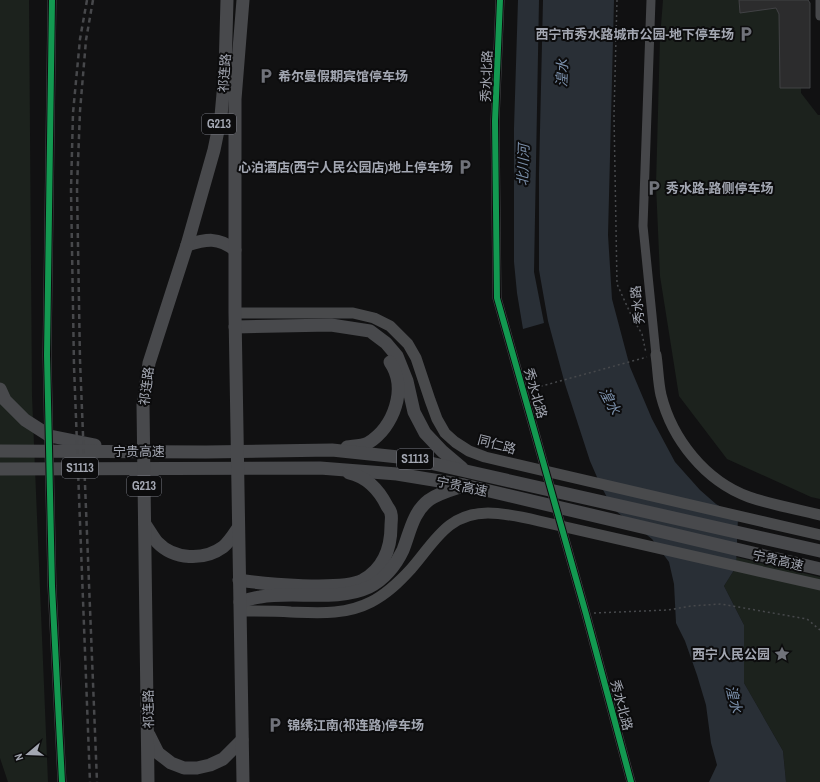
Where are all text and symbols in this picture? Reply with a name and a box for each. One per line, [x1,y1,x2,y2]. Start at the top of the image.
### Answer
parking icon: 西宁市秀水路城市公园-地下停车场 [737,25,755,43]
place label: 西宁市秀水路城市公园-地下停车场 [535,26,734,43]
street label: 秀水北路 [477,50,496,102]
street label: 祁连路 [215,53,234,93]
water label: 湟水 [553,58,572,87]
parking icon: 希尔曼假期宾馆停车场 [257,67,275,85]
place label: 希尔曼假期宾馆停车场 [278,68,408,85]
road number: G213 [202,114,236,134]
water label: 北川河 [513,141,533,186]
parking icon: 心泊酒店(西宁人民公园店)地上停车场 [456,158,474,176]
place label: 心泊酒店(西宁人民公园店)地上停车场 [238,159,453,176]
parking icon: 秀水路-路侧停车场 [645,179,663,197]
place label: 秀水路-路侧停车场 [666,180,774,197]
street label: 秀水路 [627,285,648,325]
street label: 祁连路 [136,366,157,406]
street label: 秀水北路 [520,366,551,420]
water label: 湟水 [595,384,625,418]
street label: 同仁路 [476,431,518,458]
street label: 宁贵高速 [113,443,165,460]
road number: S1113 [397,449,433,469]
road number: S1113 [62,458,98,478]
street label: 宁贵高速 [435,473,489,500]
road number: G213 [127,476,161,496]
street label: 宁贵高速 [751,546,805,575]
place icon: 西宁人民公园 [773,645,791,663]
place label: 西宁人民公园 [692,646,770,663]
street label: 秀水北路 [607,678,636,732]
water label: 湟水 [722,683,746,716]
street label: 祁连路 [140,689,157,729]
parking icon: 锦绣江南(祁连路)停车场 [266,716,284,734]
place label: 锦绣江南(祁连路)停车场 [287,717,424,734]
north arrow [8,734,48,774]
text: N [11,752,26,763]

